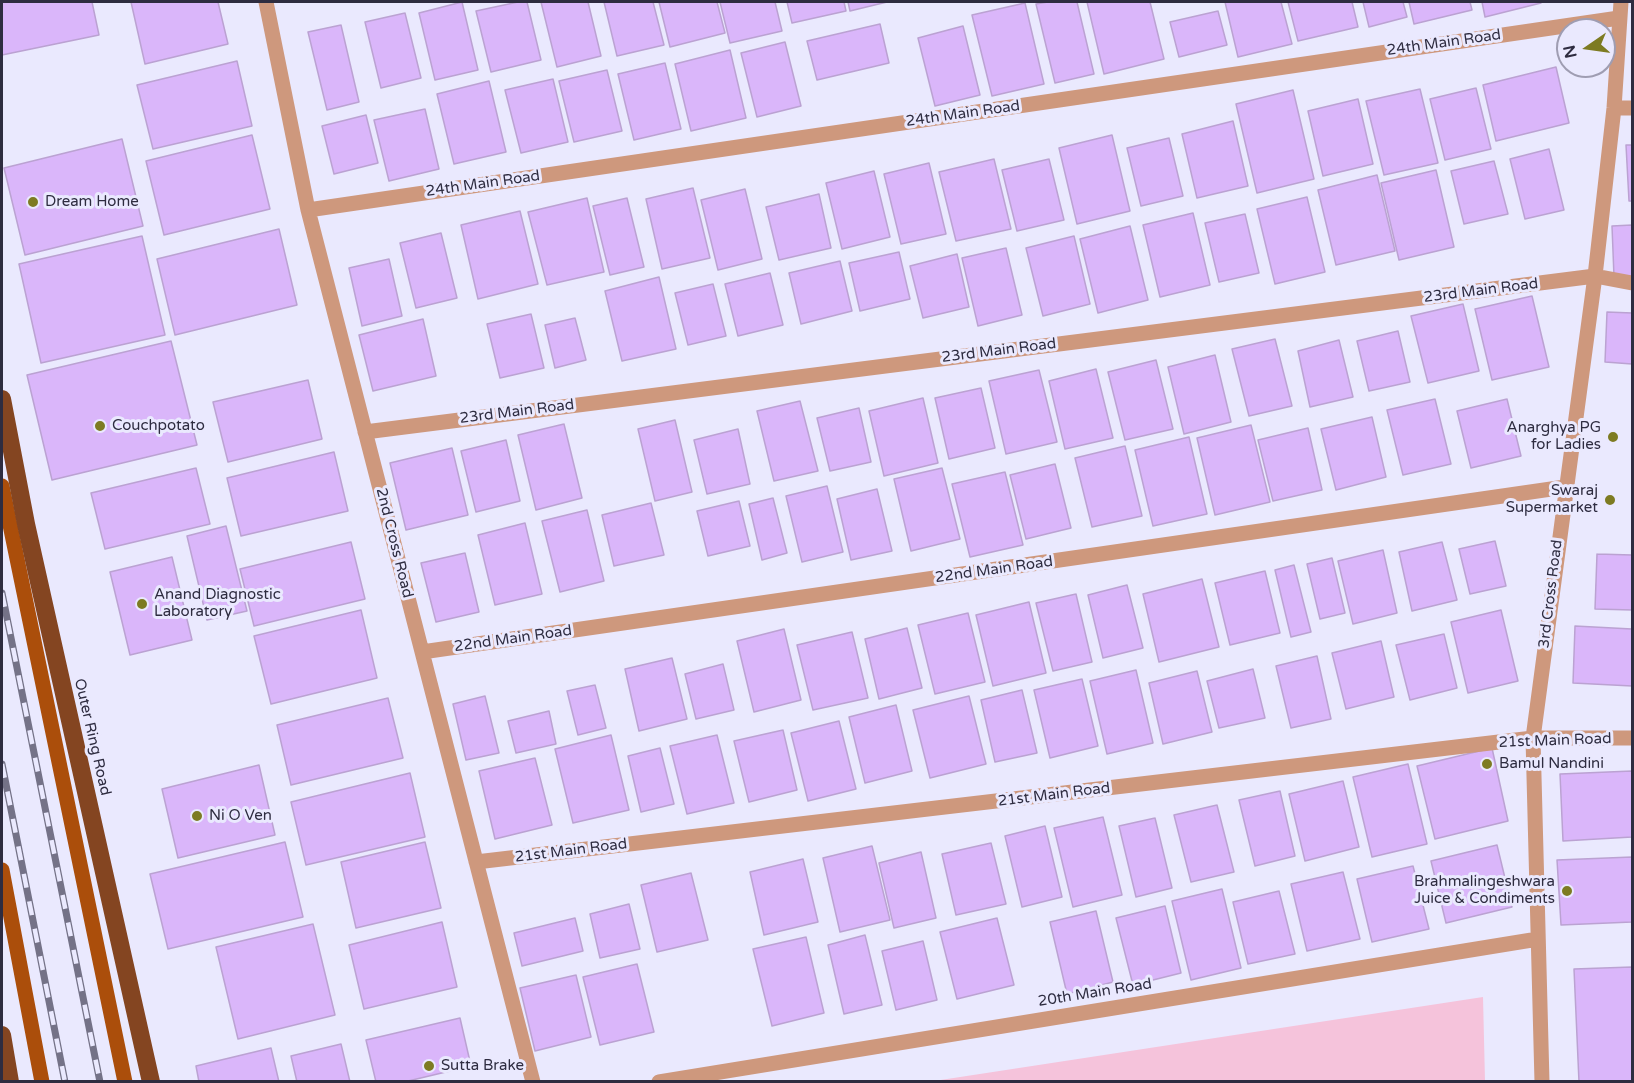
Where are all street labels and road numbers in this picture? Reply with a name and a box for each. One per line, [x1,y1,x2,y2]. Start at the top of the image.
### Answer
street label: 24th Main Road [1386,26,1502,60]
street label: 24th Main Road [905,97,1021,131]
street label: 24th Main Road [425,167,541,201]
street label: 23rd Main Road [1423,275,1539,307]
street label: 23rd Main Road [941,335,1057,367]
street label: 23rd Main Road [459,396,575,428]
street label: 2nd Cross Road [372,486,416,600]
street label: 3rd Cross Road [1535,539,1567,649]
street label: 22nd Main Road [934,553,1054,587]
street label: 22nd Main Road [453,622,573,656]
street label: Outer Ring Road [70,677,114,797]
street label: 21st Main Road [1498,730,1612,752]
street label: 21st Main Road [997,779,1111,811]
street label: 21st Main Road [514,835,628,867]
street label: 20th Main Road [1037,975,1153,1011]

